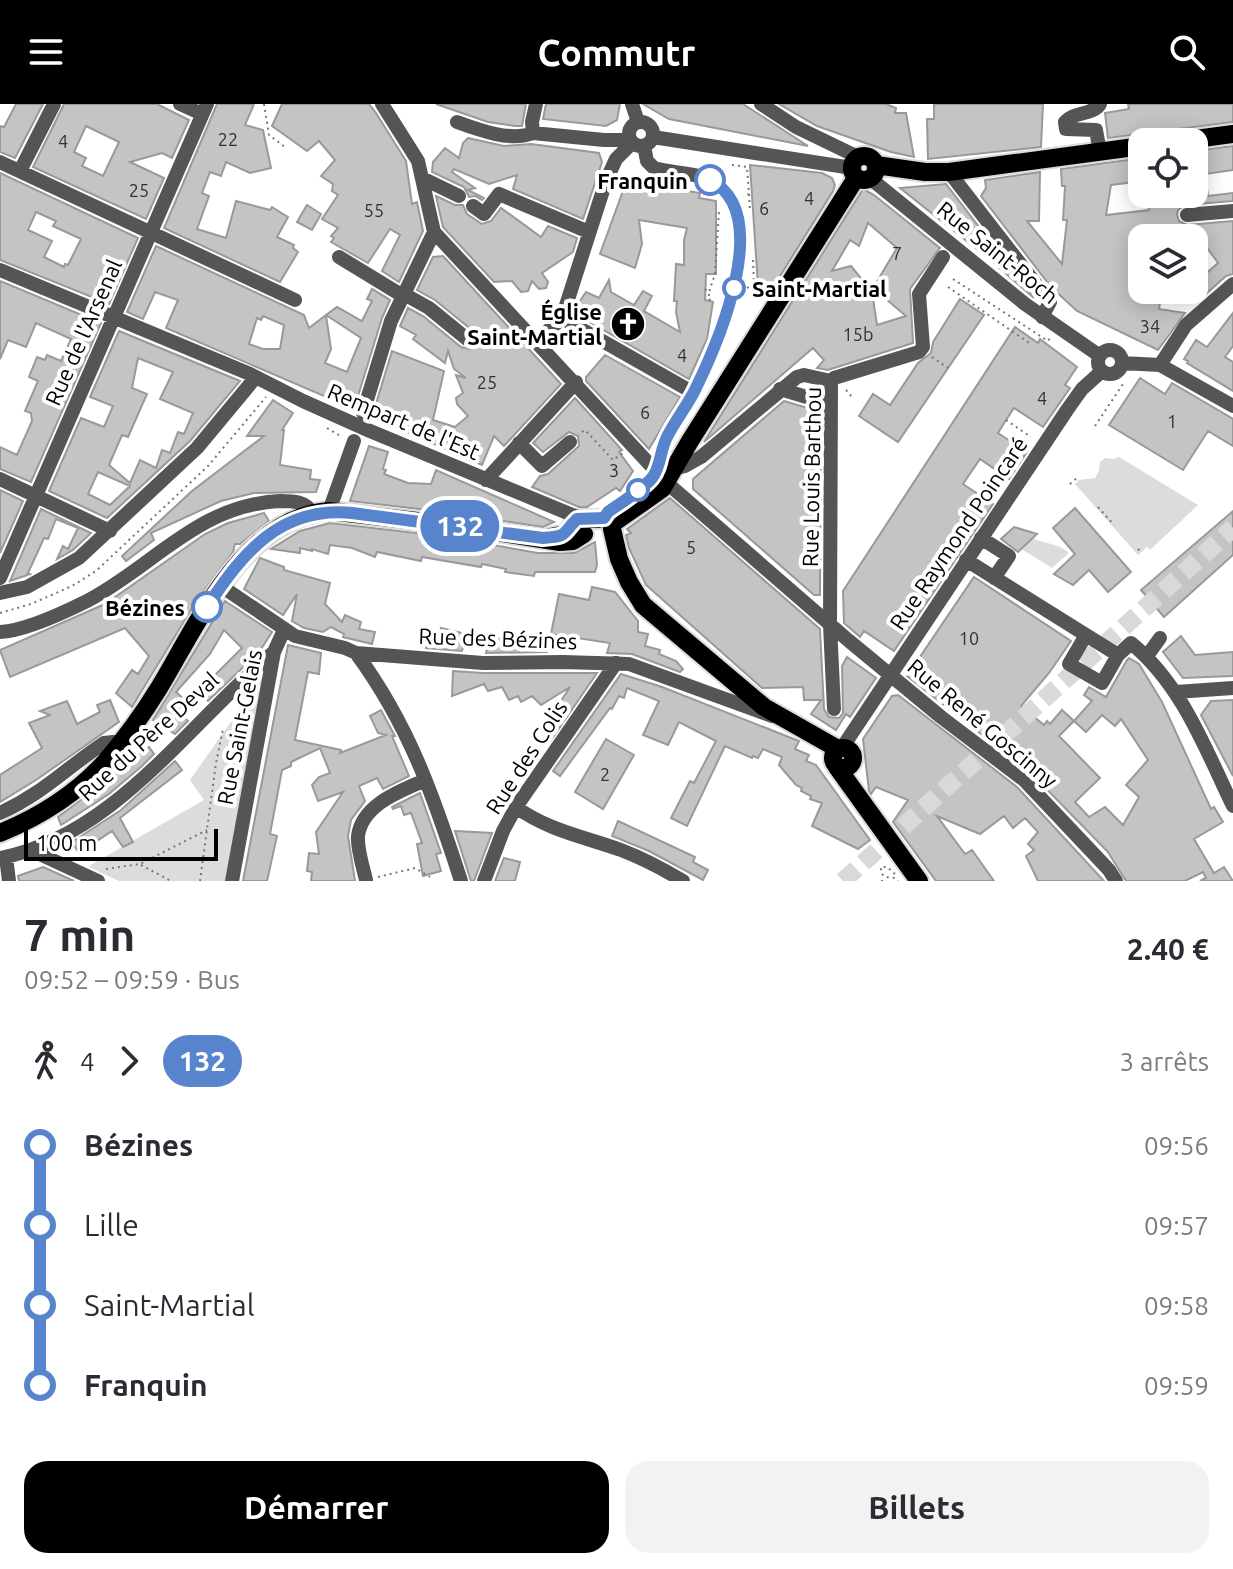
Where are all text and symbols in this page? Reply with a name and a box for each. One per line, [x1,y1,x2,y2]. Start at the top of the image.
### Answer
icon: menu [24,30,68,74]
icon: search [1165,30,1209,74]
text: Commutr [538,32,695,73]
map controls [1128,128,1208,304]
button: locate [1128,128,1208,208]
house number: 22 [218,129,238,149]
house number: 4 [58,131,68,151]
marker: Franquin [695,165,725,195]
place label: Franquin [597,168,688,193]
house number: 25 [129,180,149,200]
house number: 4 [804,188,814,208]
street label: Rue Saint-Roch [933,196,1063,308]
house number: 6 [759,198,769,218]
house number: 55 [364,200,384,220]
button: layers [1128,224,1208,304]
house number: 7 [892,243,902,263]
street label: Rue de l'Arsenal [40,255,126,409]
place label: Saint-Martial [752,276,887,301]
marker: Saint-Martial [723,277,745,299]
place label: Église Saint-Martial [467,299,602,349]
church icon: Église Saint-Martial [609,305,647,343]
house number: 34 [1140,316,1160,336]
house number: 15b [843,324,873,344]
house number: 4 [677,345,687,365]
house number: 25 [477,372,497,392]
street label: Rempart de l'Est [324,378,484,464]
street label: Rue Louis Barthou [797,387,825,567]
house number: 4 [1037,388,1047,408]
house number: 6 [640,402,650,422]
house number: 1 [1167,411,1177,431]
street label: Rue Raymond Poincaré [884,432,1032,634]
house number: 3 [609,460,619,480]
unlabelled marker [627,479,649,501]
line badge: 132 [414,500,506,552]
text: 132 [436,510,484,541]
house number: 5 [686,537,696,557]
marker: Bézines [192,592,222,622]
place label: Bézines [105,595,185,620]
street label: Rue des Bézines [418,623,578,653]
house number: 10 [959,628,979,648]
street label: Rue Saint-Gelais [212,647,266,807]
street label: Rue René Goscinny [903,653,1063,793]
street label: Rue du Père Deval [73,666,223,805]
street label: Rue des Colis [480,696,572,818]
house number: 2 [600,764,610,784]
scale bar [24,825,218,861]
text: 100 m [36,830,97,855]
text: 7 min [24,910,135,959]
text: 2.40 € [1127,932,1209,966]
text: 09:52 – 09:59 · Bus [24,965,240,994]
icon: walk [24,1039,68,1083]
icon: forward [107,1039,151,1083]
text: 132 [179,1045,226,1076]
text: 4 [80,1047,95,1076]
text: 3 arrêts [1119,1047,1209,1076]
text: Bézines [84,1128,193,1162]
text: 09:56 [1144,1131,1209,1160]
text: Lille [84,1208,139,1242]
text: 09:57 [1144,1211,1209,1240]
text: Saint-Martial [84,1288,255,1322]
text: 09:58 [1144,1291,1209,1320]
text: Franquin [84,1368,208,1402]
text: 09:59 [1144,1371,1209,1400]
button: Démarrer [24,1461,609,1553]
button: Billets [625,1461,1209,1553]

